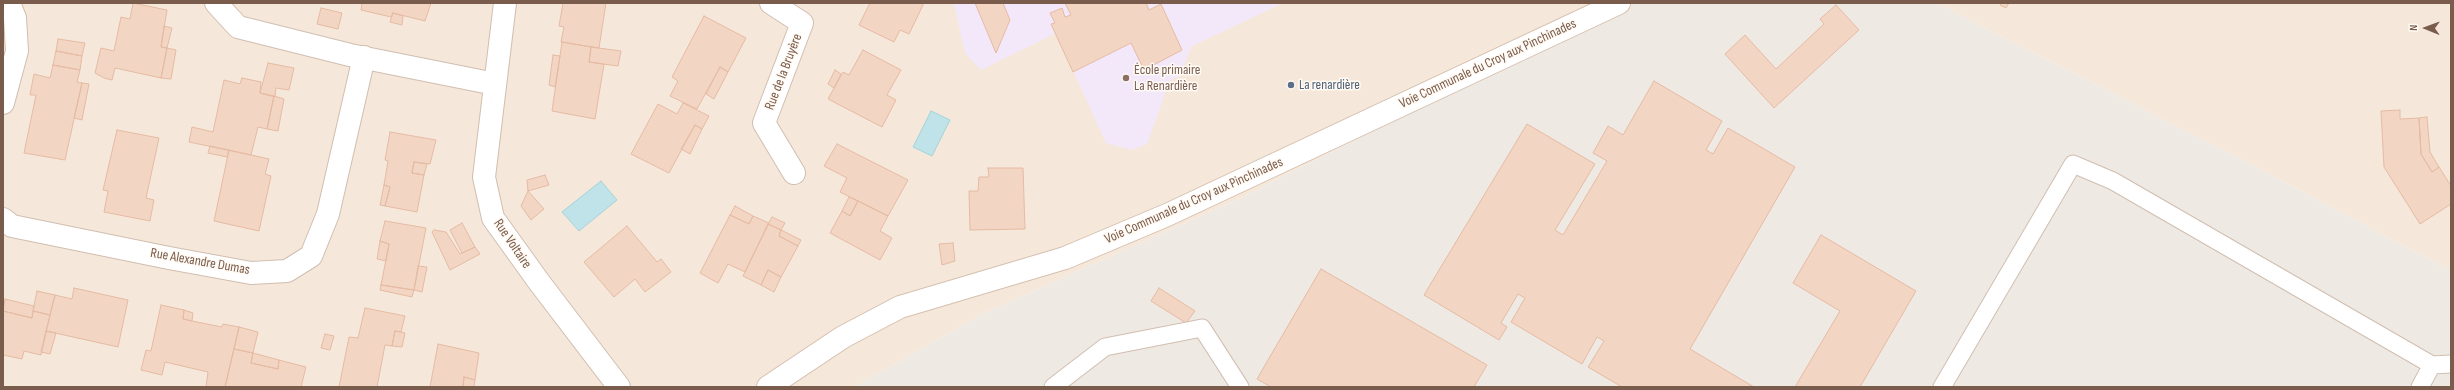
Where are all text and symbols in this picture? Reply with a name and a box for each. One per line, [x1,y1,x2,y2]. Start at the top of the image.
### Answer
north arrow [2406,8,2446,48]
street label: Voie Communale du Croy aux Pinchinades [1397,16,1579,112]
text: N [2407,25,2420,31]
street label: Rue de la Bruyère [762,31,806,113]
place label: École primaire La Renardière [1134,62,1200,94]
marker: École primaire La Renardière [1121,73,1131,83]
place label: La renardière [1299,77,1360,93]
marker: La renardière [1286,80,1296,90]
street label: Voie Communale du Croy aux Pinchinades [1102,154,1286,248]
street label: Rue Voltaire [489,216,535,272]
street label: Rue Alexandre Dumas [149,245,251,279]

